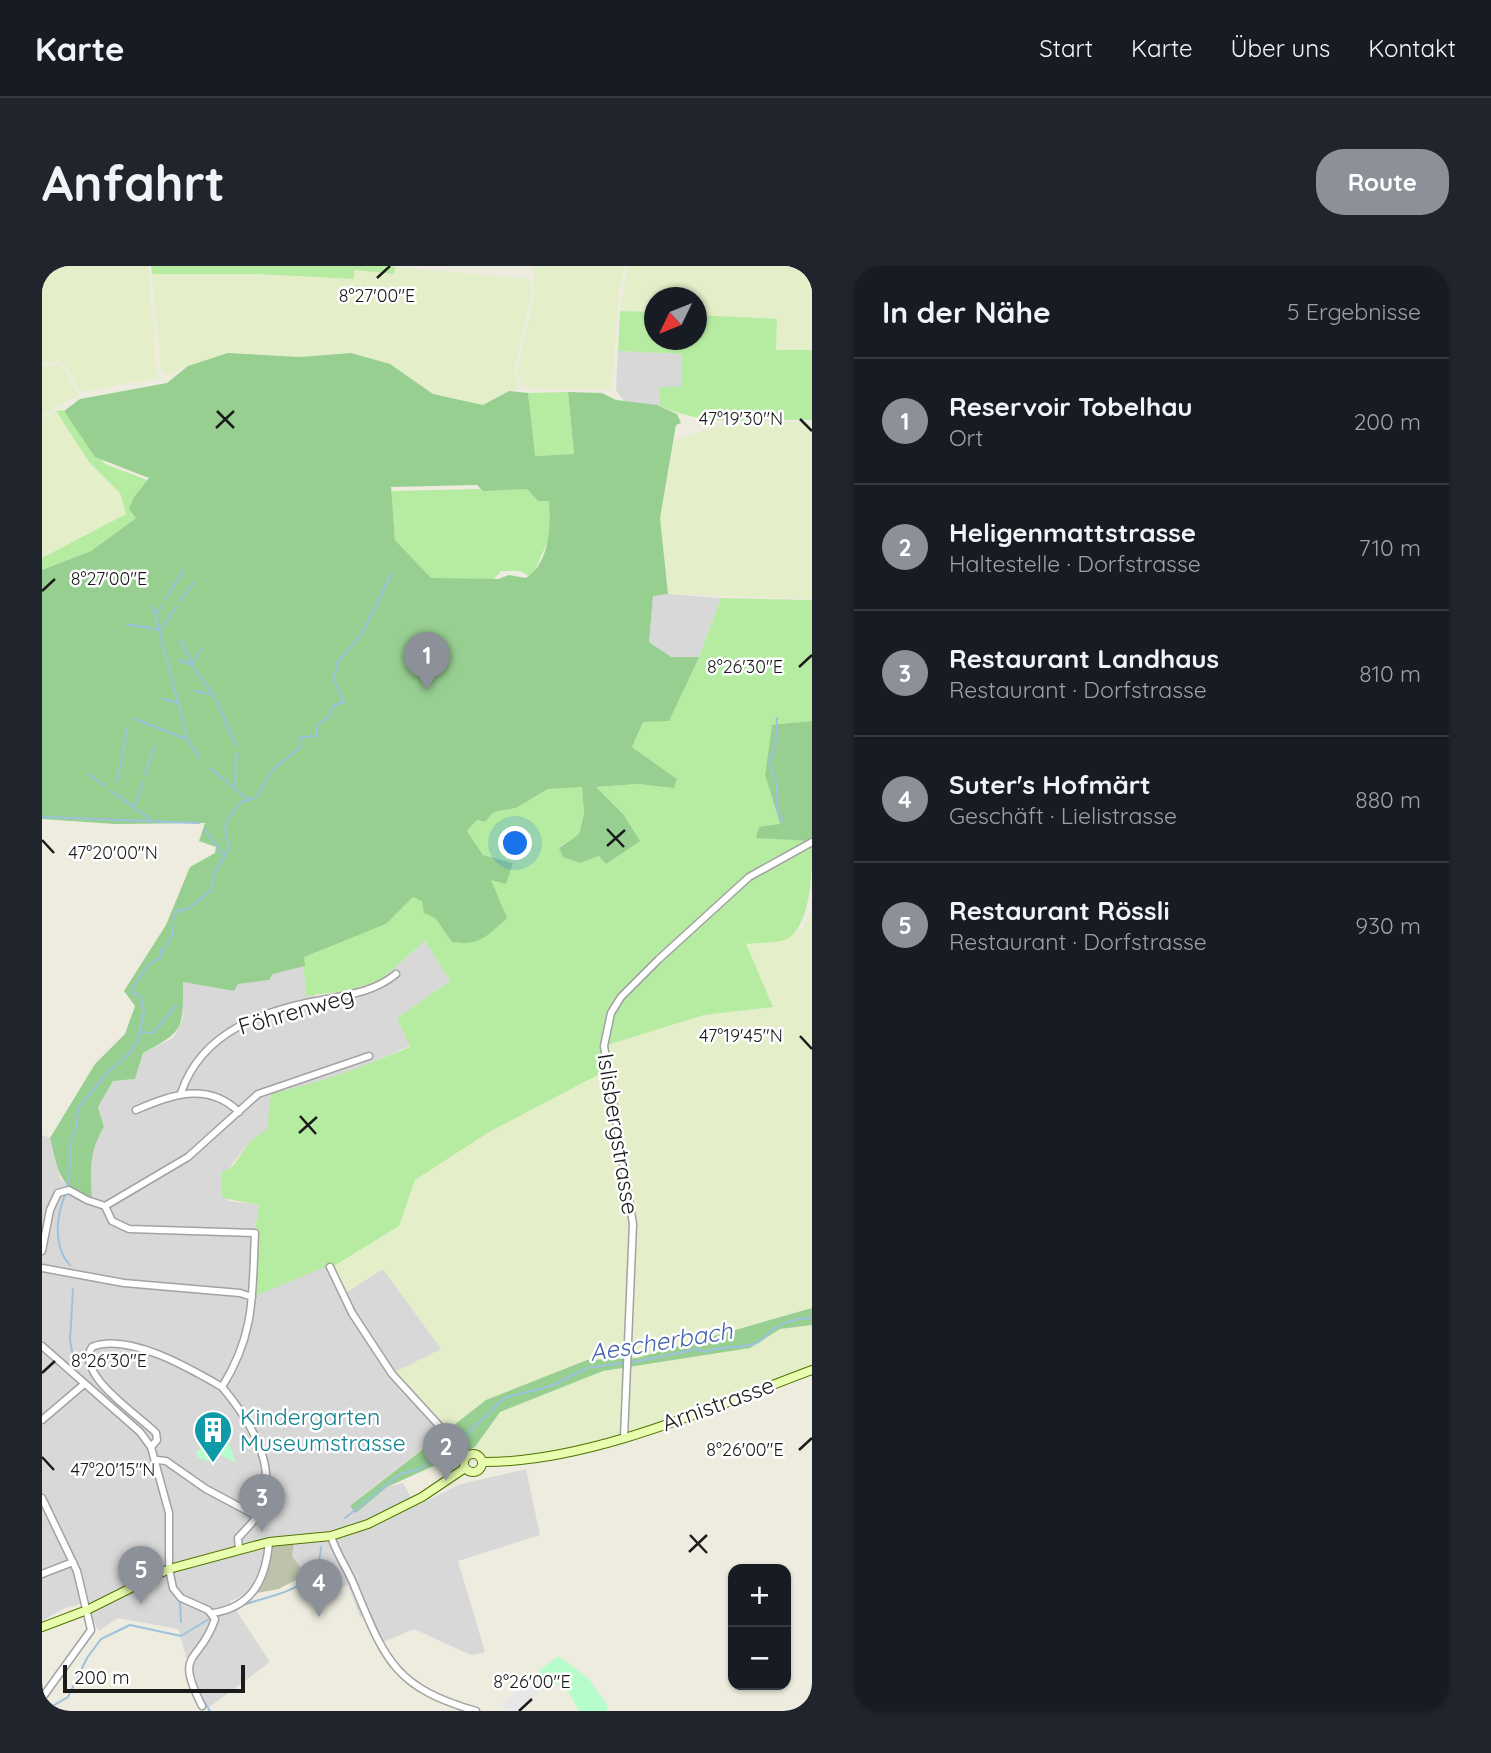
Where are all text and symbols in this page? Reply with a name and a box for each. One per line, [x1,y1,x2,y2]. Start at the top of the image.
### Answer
text: Karte [35,28,124,69]
text: Start [1039,33,1093,63]
text: Karte [1131,33,1192,63]
text: Über uns [1230,33,1330,63]
text: Kontakt [1368,33,1456,63]
button: Route [1316,149,1449,215]
text: Anfahrt [42,152,225,213]
text: 8°27'00"E [339,284,415,307]
north arrow [644,287,707,350]
text: In der Nähe [882,293,1051,331]
text: 5 Ergebnisse [1287,297,1421,326]
text: Reservoir Tobelhau [949,390,1193,423]
text: 47°19'30"N [699,407,783,430]
text: 1 [901,407,909,436]
text: 200 m [1354,407,1421,436]
text: Ort [949,423,983,452]
text: Heligenmattstrasse [949,516,1196,549]
text: 2 [898,533,912,562]
text: 710 m [1359,533,1421,562]
text: Haltestelle · Dorfstrasse [949,549,1201,578]
text: 8°27'00"E [71,567,147,590]
pin: 1 [404,632,450,690]
text: Restaurant Landhaus [949,642,1219,675]
text: 8°26'30"E [707,655,783,678]
text: 3 [899,659,911,688]
text: 810 m [1359,659,1421,688]
text: Restaurant · Dorfstrasse [949,675,1207,704]
text: Suter's Hofmärt [949,768,1151,801]
text: 4 [898,785,912,814]
text: 880 m [1355,785,1421,814]
text: Geschäft · Lielistrasse [949,801,1177,830]
your location [498,826,532,860]
text: 47°20'00"N [68,841,158,864]
text: Restaurant Rössli [949,894,1170,927]
text: 5 [898,911,912,940]
text: 930 m [1355,911,1421,940]
text: Restaurant · Dorfstrasse [949,927,1207,956]
street label: Föhrenweg [235,980,357,1041]
text: 47°19'45"N [699,1024,783,1047]
street label: Islisbergstrasse [591,1051,646,1217]
water label: Aescherbach [587,1315,735,1367]
text: 8°26'30"E [71,1349,147,1372]
street label: Arnistrasse [658,1370,778,1437]
place label: Kindergarten Museumstrasse [240,1402,406,1457]
building icon: Kindergarten Museumstrasse [192,1409,234,1464]
pin: 2 [423,1423,469,1481]
text: 8°26'00"E [706,1438,784,1461]
text: 47°20'15"N [71,1458,155,1481]
pin: 3 [239,1474,285,1532]
pin: 5 [118,1546,164,1604]
pin: 4 [296,1559,342,1617]
map controls [728,1564,791,1690]
button: + [728,1564,791,1627]
button: − [728,1627,791,1690]
scale bar [63,1662,245,1694]
text: 200 m [74,1665,130,1689]
text: 8°26'00"E [493,1670,571,1693]

